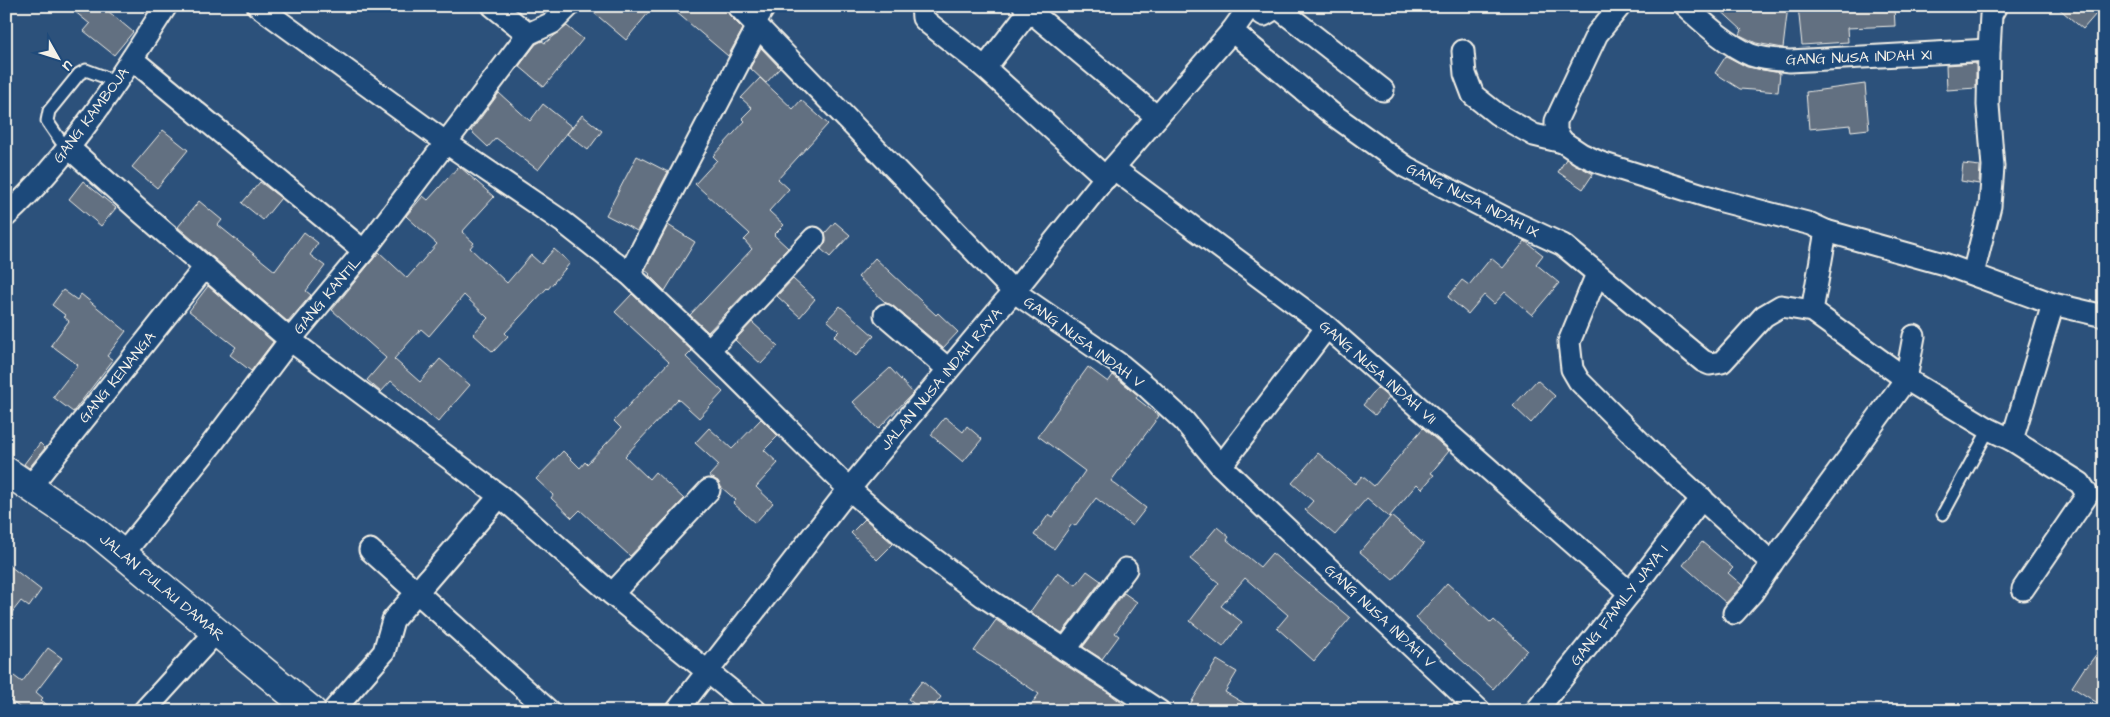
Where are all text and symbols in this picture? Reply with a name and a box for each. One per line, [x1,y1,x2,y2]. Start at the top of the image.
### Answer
north arrow [32,32,82,82]
street label: GANG NUSA INDAH XI [1786,44,1932,71]
text: U [57,56,78,75]
street label: GANG KAMBOJA [48,63,135,168]
street label: GANG NUSA INDAH IX [1403,158,1543,243]
street label: GANG KANTIL [289,251,367,339]
street label: GANG NUSA INDAH V [1019,291,1149,394]
street label: JALAN NUSA INDAH RAYA [875,303,1008,455]
street label: GANG NUSA INDAH VII [1315,316,1441,429]
street label: GANG KENANGA [74,327,161,428]
street label: JALAN PULAU DAMAR [95,529,229,646]
street label: GANG FAMILY JAYA I [1565,540,1673,670]
street label: GANG NUSA INDAH V [1320,559,1440,674]

